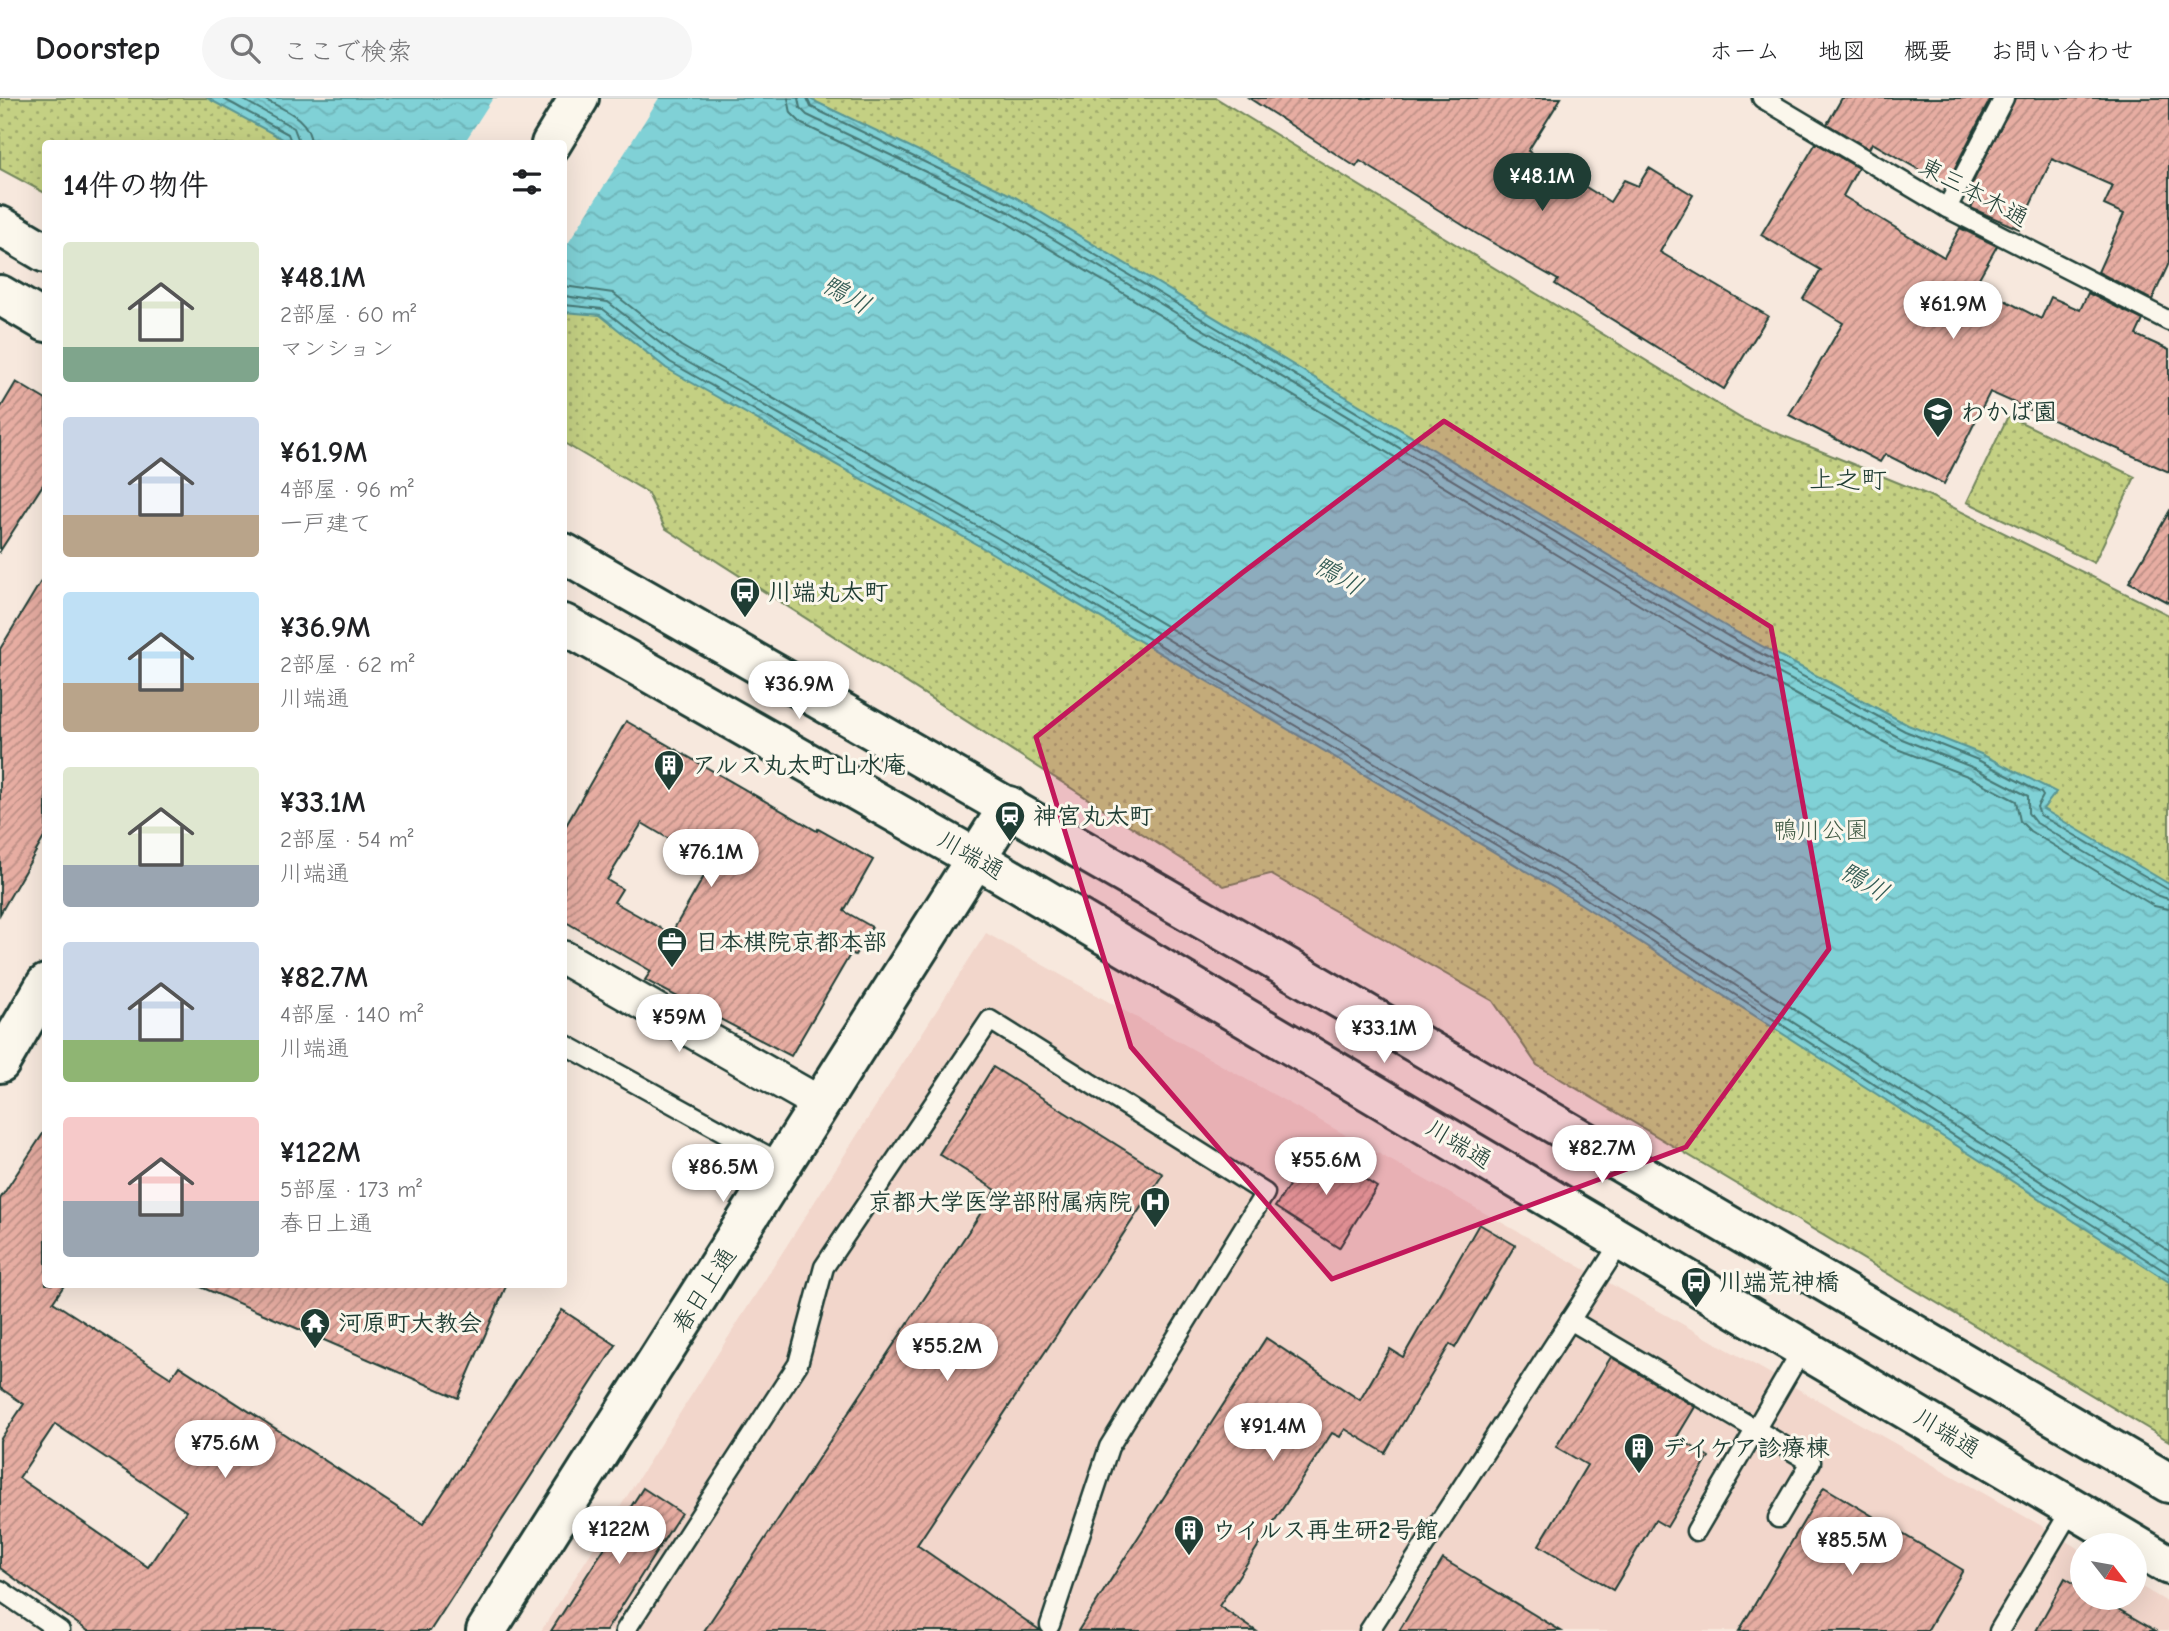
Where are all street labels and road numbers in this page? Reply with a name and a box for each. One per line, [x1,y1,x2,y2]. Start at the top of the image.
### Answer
street label: 東三本木通 [1914,151,2034,233]
street label: 川端通 [933,825,1009,885]
street label: 川端通 [1421,1113,1497,1175]
street label: 春日上通 [666,1242,742,1338]
street label: 川端通 [1909,1402,1985,1464]

